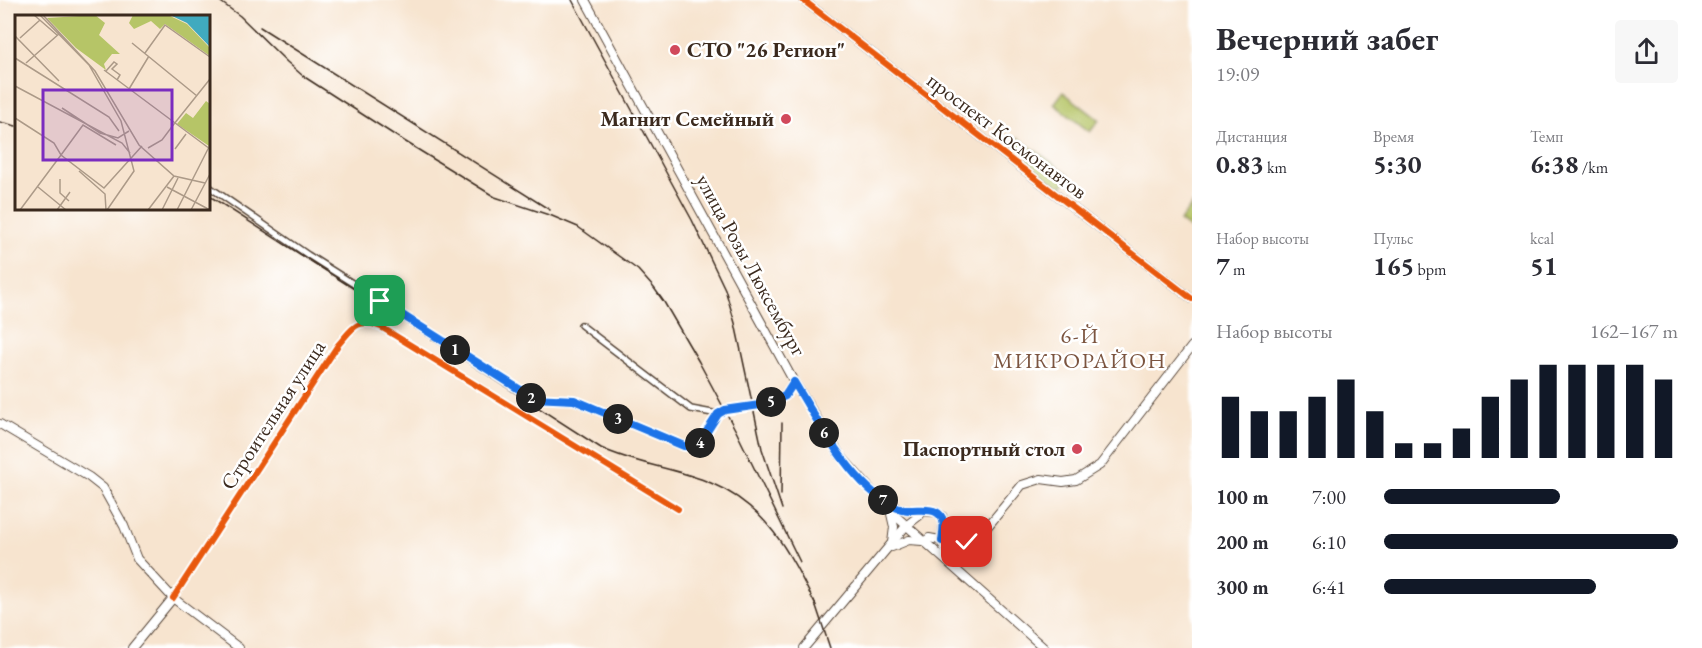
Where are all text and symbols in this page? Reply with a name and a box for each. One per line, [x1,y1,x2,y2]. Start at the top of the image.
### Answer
inset map [15,15,210,210]
text: Вечерний забег [1216,17,1438,60]
button: share [1615,20,1678,83]
place label: СТО "26 Регион" [687,36,845,63]
marker: СТО "26 Регион" [668,43,682,57]
text: 19:09 [1216,61,1259,87]
street label: проспект Космонавтов [922,67,1093,205]
place label: Магнит Семейный [600,105,774,132]
marker: Магнит Семейный [779,112,793,126]
text: Дистанция [1216,126,1287,147]
text: Время [1373,126,1414,147]
text: Темп [1530,126,1563,147]
text: 0.83 [1216,147,1264,181]
text: 5:30 [1373,147,1422,181]
text: 6:38 [1530,147,1579,181]
text: km [1264,157,1287,178]
text: /km [1579,157,1608,178]
street label: улица Розы Люксембург [690,169,813,361]
text: Набор высоты [1216,228,1309,249]
text: Пульс [1373,228,1414,249]
text: kcal [1530,228,1554,249]
text: 7 [1216,249,1230,283]
text: 165 [1373,249,1414,283]
text: 51 [1530,249,1558,283]
text: m [1230,259,1245,280]
text: bpm [1414,259,1446,280]
pin [354,275,405,326]
icon: arrive [363,284,396,317]
text: Набор высоты [1216,318,1332,344]
text: 162–167 m [1590,318,1678,344]
district label: 6-Й МИКРОРАЙОН [993,321,1167,375]
street label: Строительная улица [214,334,331,495]
pin: 1 [440,335,470,365]
text: 1 [451,339,459,360]
pin: 2 [516,383,546,413]
text: 2 [527,387,535,408]
pin: 5 [756,387,786,417]
text: 5 [767,391,775,412]
pin: 3 [603,404,633,434]
text: 3 [614,408,622,429]
pin: 6 [809,418,839,448]
text: 6 [820,422,828,443]
pin: 4 [685,428,715,458]
text: 4 [696,432,704,453]
place label: Паспортный стол [903,435,1065,462]
marker: Паспортный стол [1070,442,1084,456]
text: 100 m [1216,484,1269,510]
text: 7:00 [1312,484,1346,510]
pin: 7 [868,485,898,515]
text: 7 [879,489,887,510]
pin [941,516,992,567]
icon: check [950,525,983,558]
text: 200 m [1216,529,1269,555]
text: 6:10 [1312,529,1346,555]
text: 300 m [1216,574,1269,600]
text: 6:41 [1312,574,1346,600]

